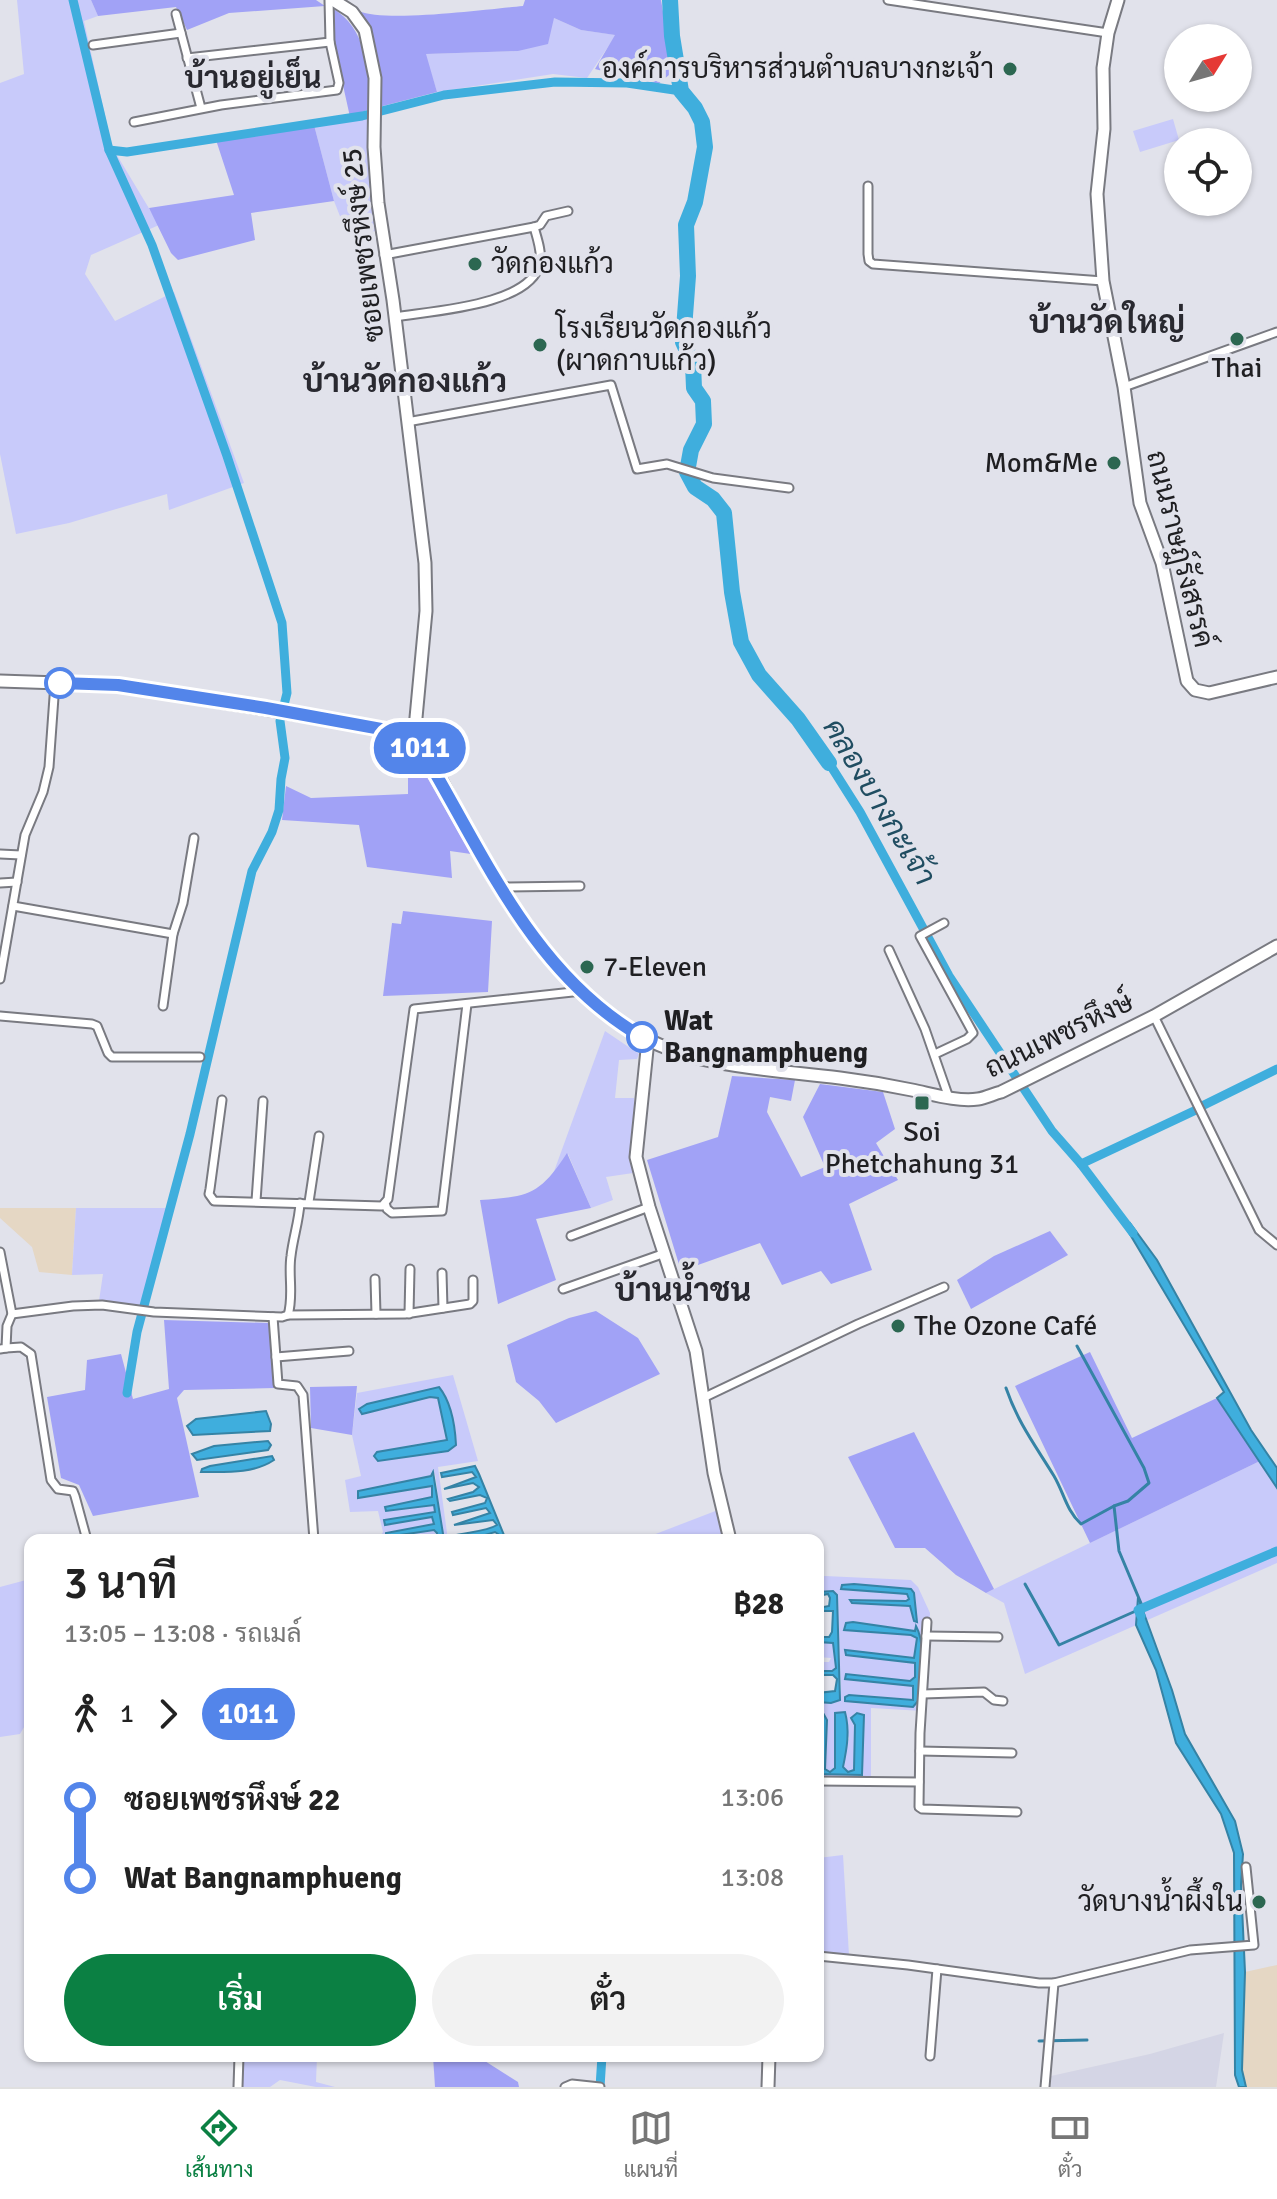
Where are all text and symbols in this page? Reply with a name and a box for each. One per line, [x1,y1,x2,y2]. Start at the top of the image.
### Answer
north arrow [1164,24,1252,112]
map controls [1164,24,1252,216]
place label: องค์การบริหารส่วนตำบลบางกะเจ้า [602,49,994,86]
district label: บ้านอยู่เย็น [185,56,321,99]
marker: องค์การบริหารส่วนตำบลบางกะเจ้า [1001,60,1019,78]
button: locate [1164,128,1252,216]
street label: ซอยเพชรหึงษ์ 25 [331,146,392,344]
place label: วัดกองแก้ว [491,245,614,281]
marker: วัดกองแก้ว [466,255,484,273]
district label: บ้านวัดใหญ่ [1029,300,1185,342]
place label: โรงเรียนวัดกองแก้ว (ผาดกาบแก้ว) [554,309,772,378]
marker: Thai [1228,330,1246,348]
marker: โรงเรียนวัดกองแก้ว (ผาดกาบแก้ว) [531,336,549,354]
place label: Thai [1212,351,1262,385]
district label: บ้านวัดกองแก้ว [303,361,507,401]
place label: Mom&Me [984,446,1098,480]
street label: ถนนราษฎ์รังสรรค์ [1137,446,1224,651]
marker: Mom&Me [1105,454,1123,472]
unlabelled marker [45,668,75,698]
water label: คลองบางกะเจ้า [815,711,945,892]
line badge: 1011 [364,722,476,774]
text: 1011 [390,731,450,765]
place label: 7-Eleven [603,950,707,984]
marker: 7-Eleven [578,958,596,976]
street label: ถนนเพชรหึงษ์ [978,981,1140,1086]
place label: Wat Bangnamphueng [664,1004,868,1070]
marker: Wat Bangnamphueng [627,1022,657,1052]
marker: Soi Phetchahung 31 [913,1094,931,1112]
place label: Soi Phetchahung 31 [825,1115,1019,1181]
district label: บ้านน้ำชน [615,1261,751,1310]
place label: The Ozone Café [914,1309,1097,1343]
marker: The Ozone Café [889,1317,907,1335]
text: 3 นาที [64,1557,177,1611]
text: ฿28 [734,1586,784,1623]
text: 13:05 – 13:08 · รถเมล์ [64,1618,302,1650]
icon: walk [64,1692,108,1736]
icon: forward [146,1692,190,1736]
text: 1011 [218,1697,279,1731]
text: 1 [120,1698,134,1730]
text: ซอยเพชรหึงษ์ 22 [124,1782,340,1819]
text: 13:06 [721,1782,784,1814]
text: Wat Bangnamphueng [124,1860,402,1897]
text: 13:08 [721,1862,784,1894]
place label: วัดบางน้ำผึ้งใน [1078,1877,1243,1919]
marker: วัดบางน้ำผึ้งใน [1250,1893,1268,1911]
button: เริ่ม [64,1954,416,2046]
button: ตั๋ว [432,1954,784,2046]
tab: เส้นทาง [185,2106,254,2183]
tab: แผนที่ [623,2106,678,2183]
tab: ตั๋ว [1048,2106,1092,2183]

